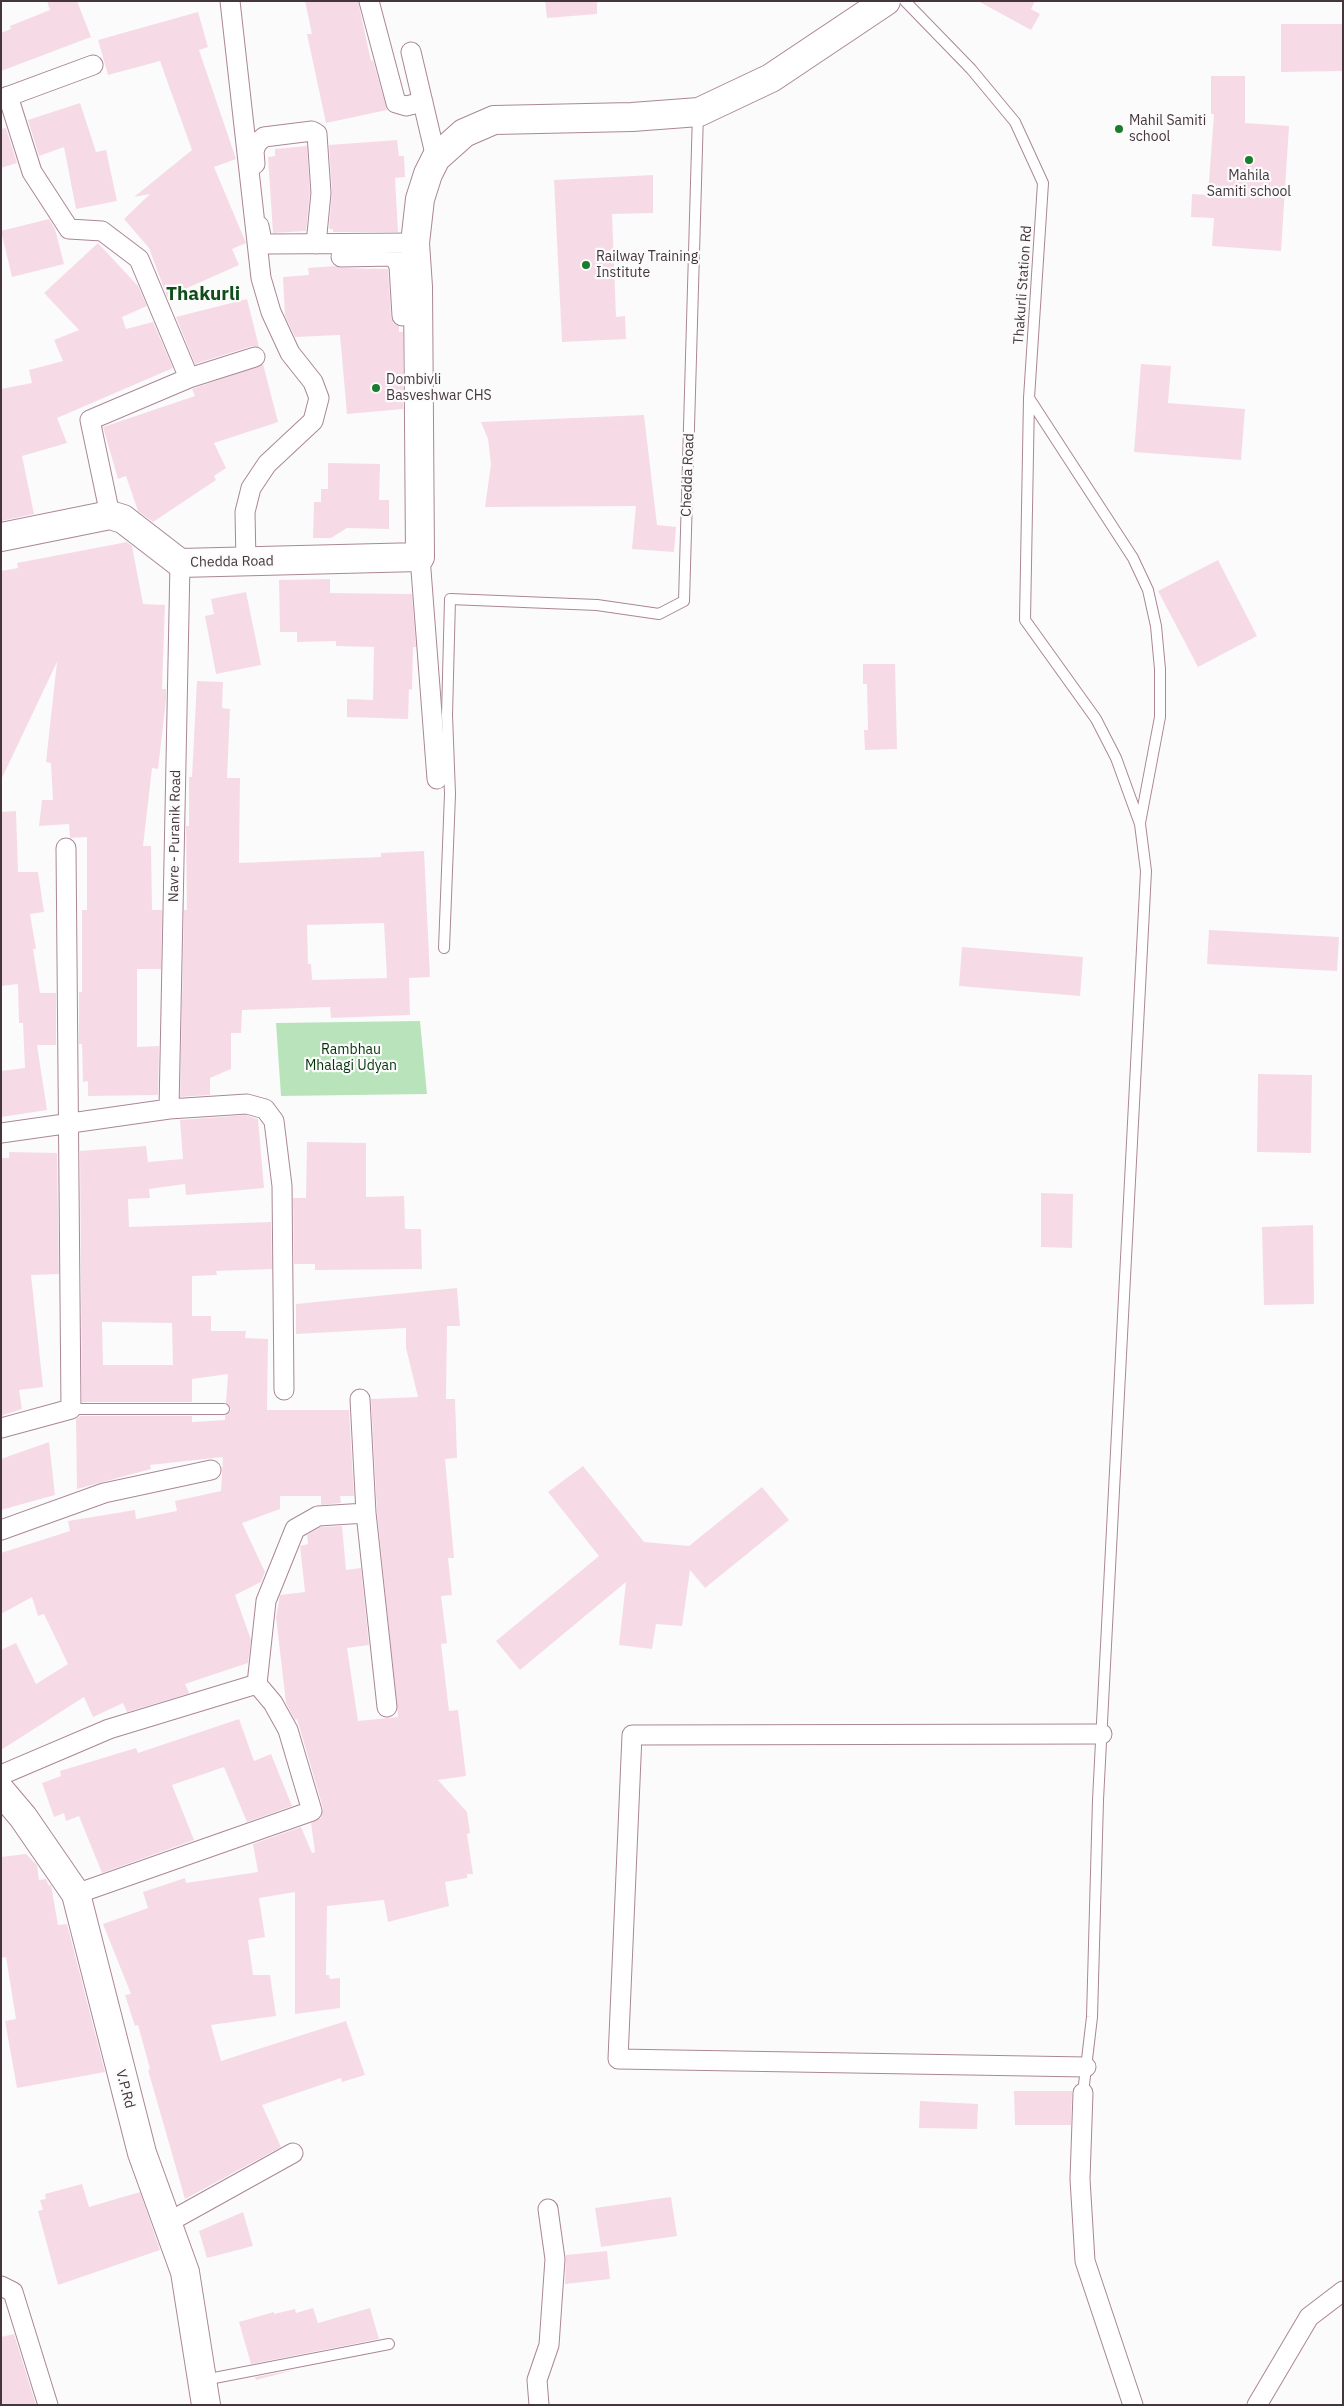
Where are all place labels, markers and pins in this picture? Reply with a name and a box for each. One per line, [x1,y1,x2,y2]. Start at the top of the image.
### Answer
place label: Mahil Samiti school [1129,113,1206,146]
marker: Mahil Samiti school [1113,123,1125,135]
marker: Mahila Samiti school [1243,154,1255,166]
place label: Mahila Samiti school [1207,168,1291,200]
place label: Railway Training Institute [596,249,698,282]
marker: Railway Training Institute [580,259,592,271]
place label: Dombivli Basveshwar CHS [386,372,492,404]
marker: Dombivli Basveshwar CHS [370,382,382,394]

